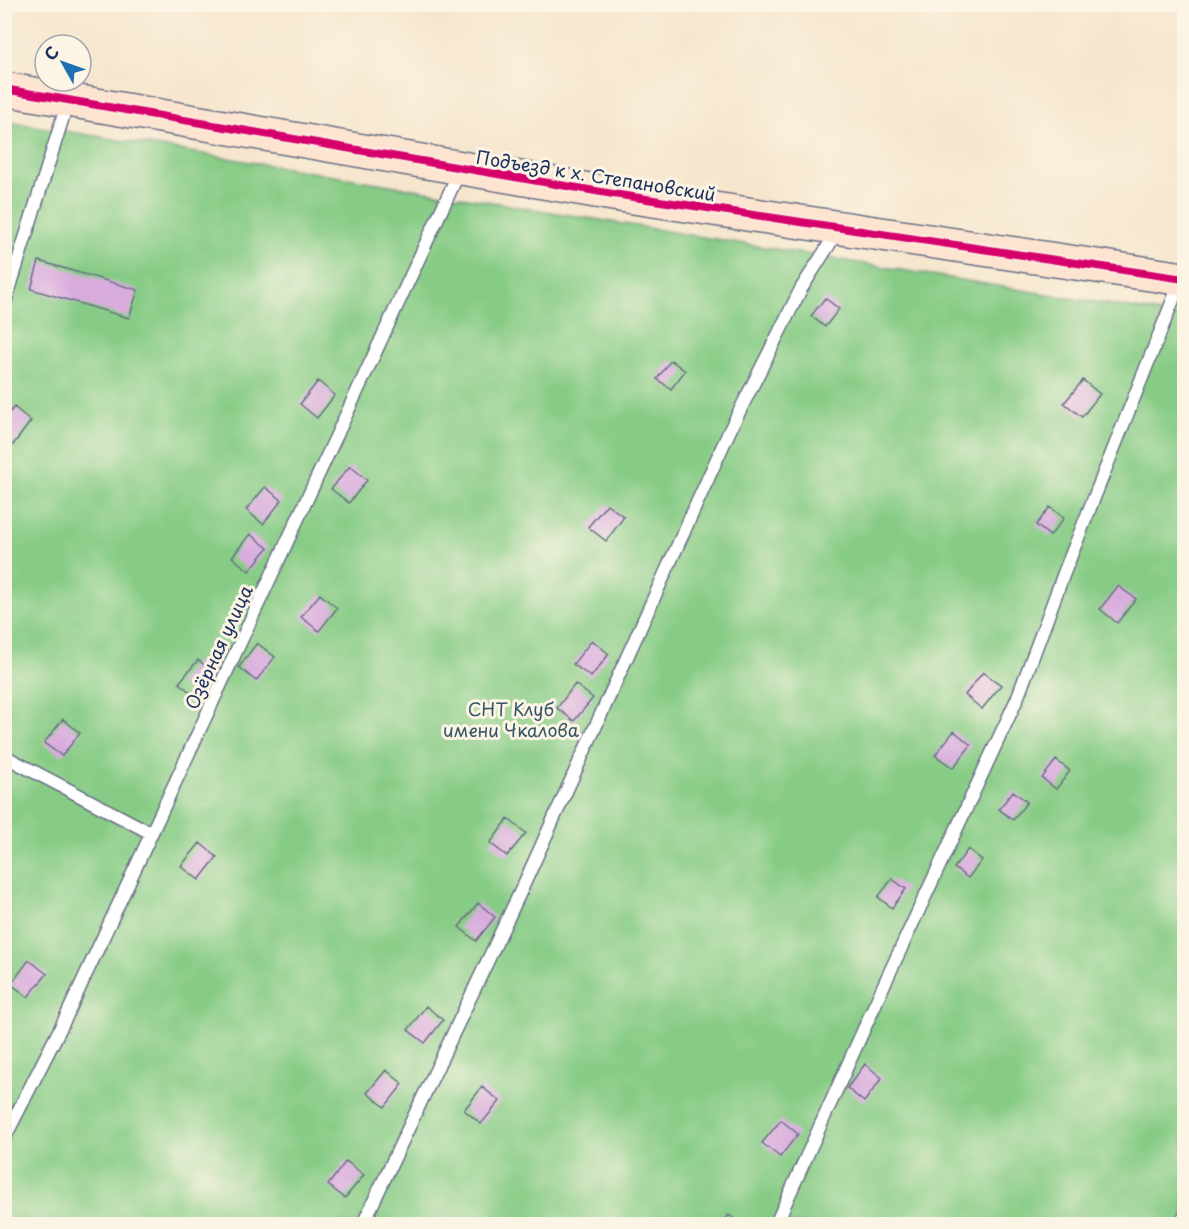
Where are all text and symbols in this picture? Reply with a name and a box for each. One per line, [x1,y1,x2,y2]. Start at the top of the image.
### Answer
north arrow [33,33,93,93]
text: С [38,40,64,65]
street label: Подъезд к х. Степановский [474,143,718,207]
street label: Озёрная улица [177,580,259,714]
park label: СНТ Клуб имени Чкалова [443,695,580,743]

